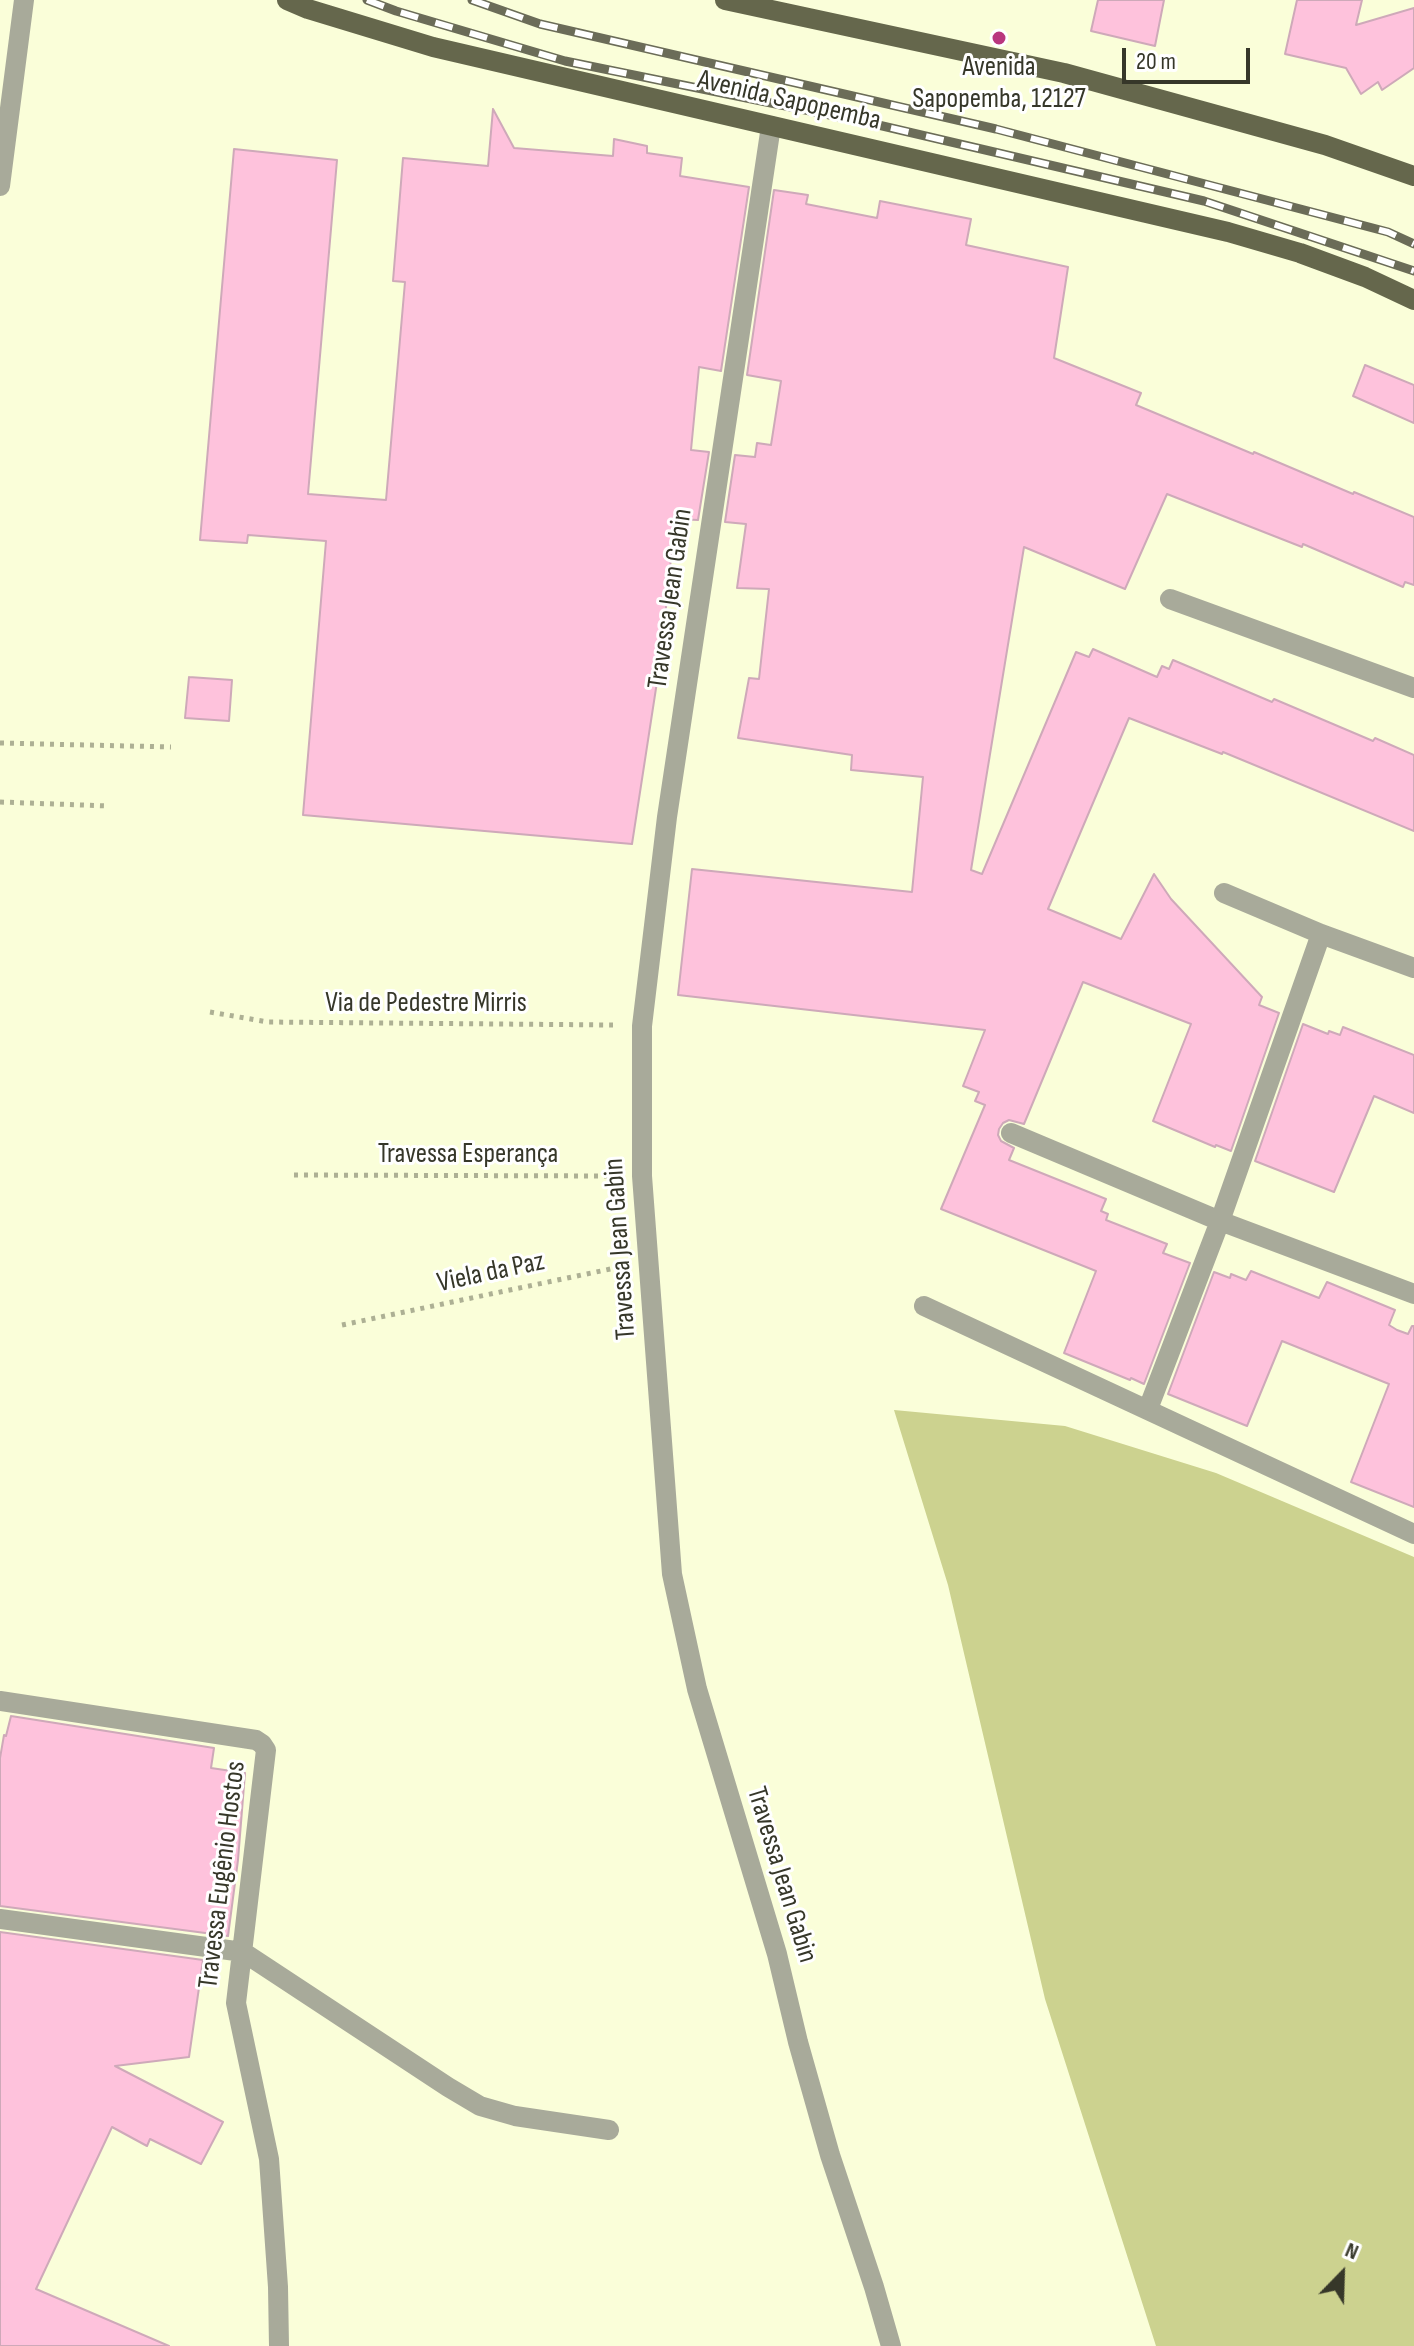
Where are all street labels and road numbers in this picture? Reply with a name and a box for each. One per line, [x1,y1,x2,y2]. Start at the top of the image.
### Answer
street label: Avenida Sapopemba [694,64,884,138]
street label: Travessa Jean Gabin [642,507,700,691]
street label: Via de Pedestre Mirris [325,987,527,1021]
street label: Travessa Esperança [378,1138,558,1172]
street label: Travessa Jean Gabin [598,1157,644,1341]
street label: Viela da Paz [434,1245,548,1301]
street label: Travessa Eugênio Hostos [192,1759,254,1991]
street label: Travessa Jean Gabin [738,1783,824,1967]

